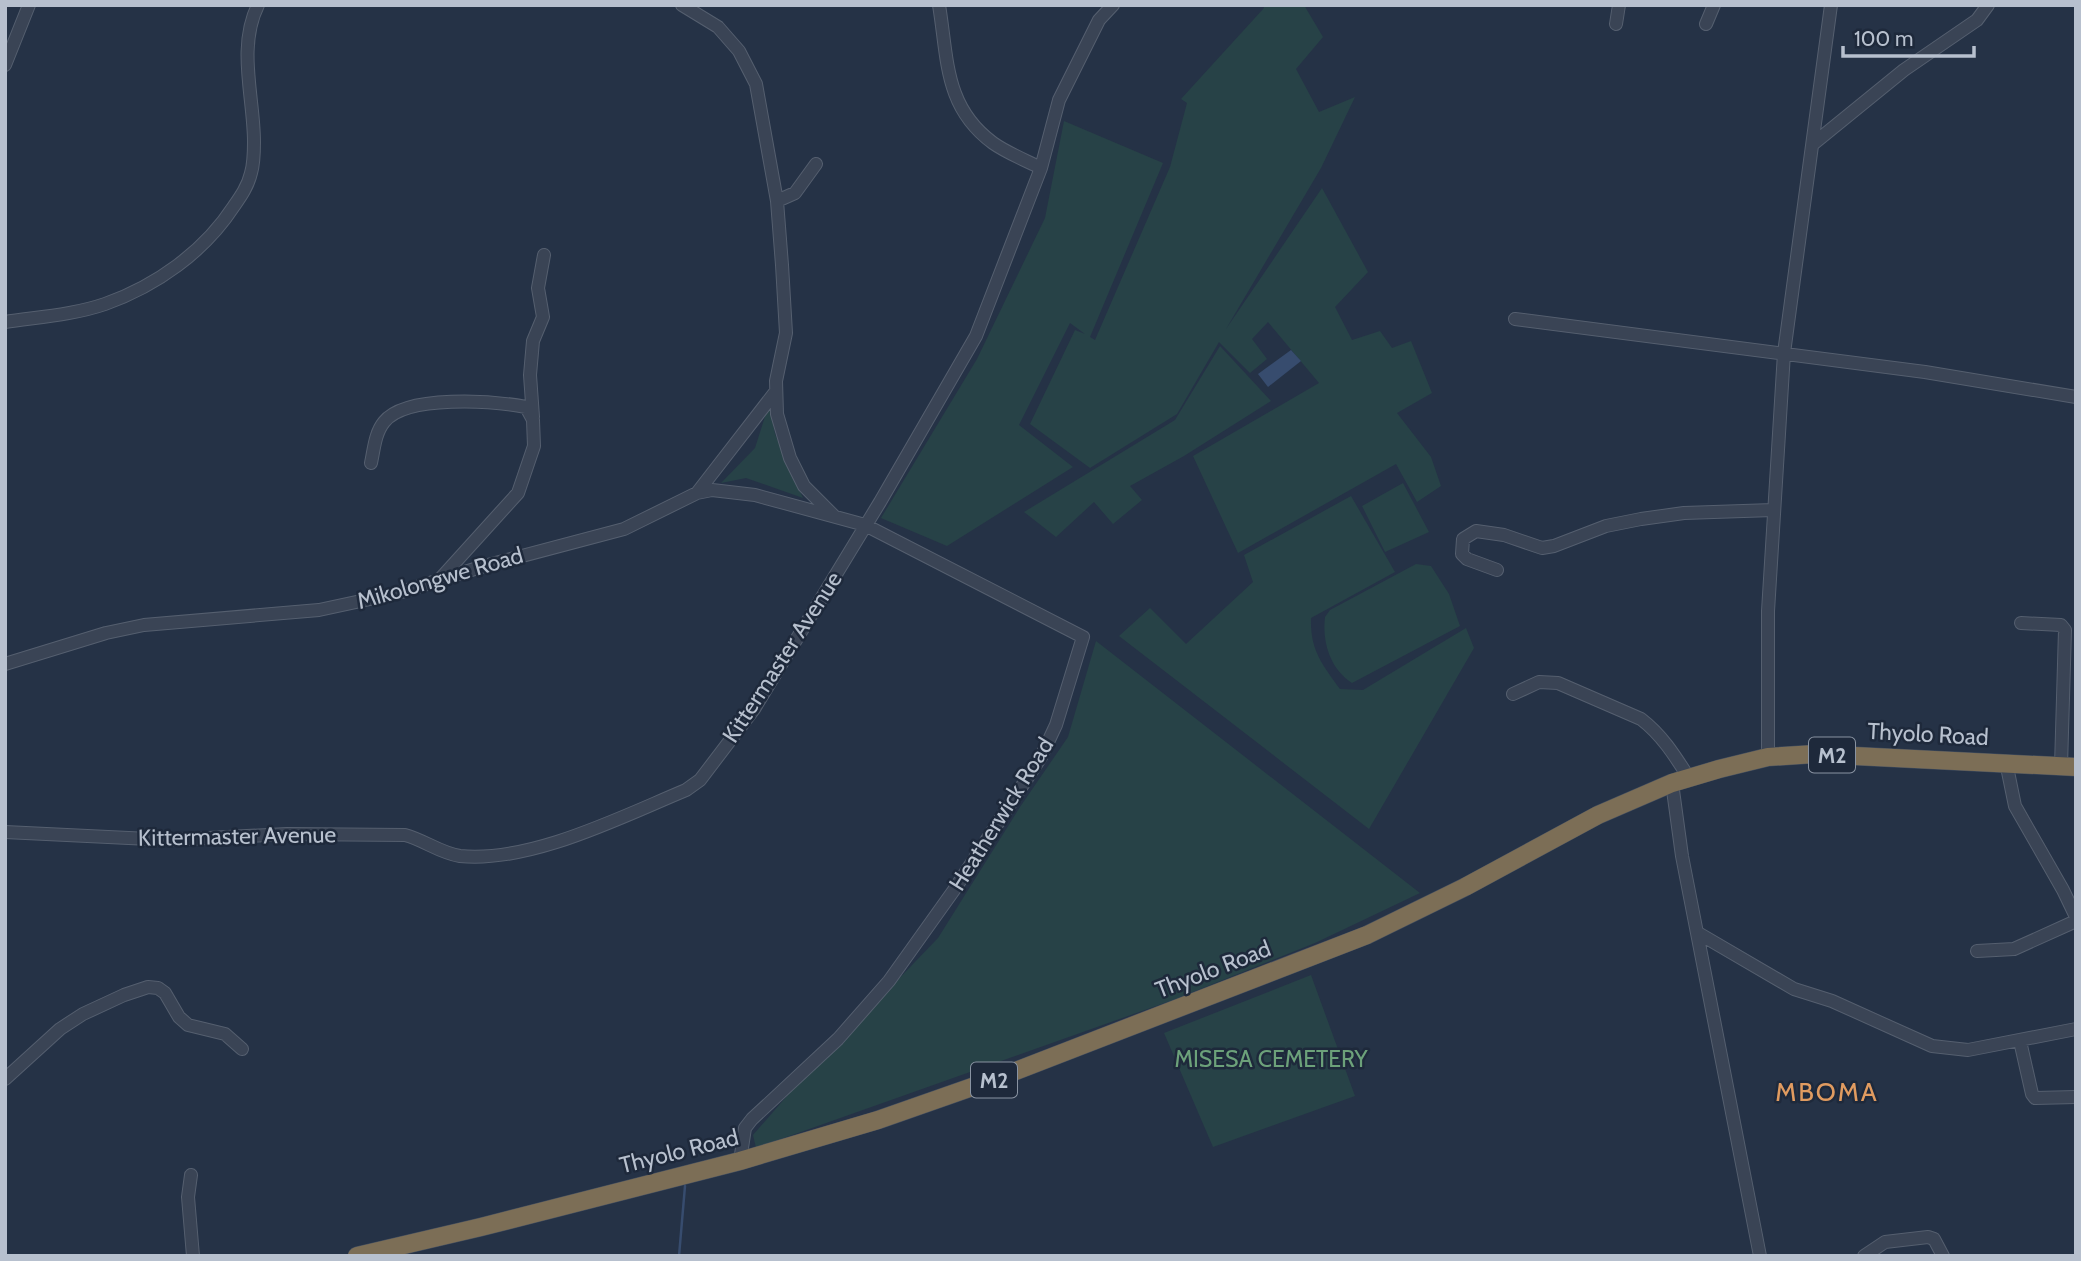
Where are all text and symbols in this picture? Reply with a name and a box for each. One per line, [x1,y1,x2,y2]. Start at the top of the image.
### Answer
scale bar [1843,14,1974,58]
text: 100 m [1854,26,1913,51]
street label: Mikolongwe Road [354,541,526,615]
street label: Kittermaster Avenue [716,566,848,748]
street label: Thyolo Road [1867,717,1989,751]
street label: Heatherwick Road [943,732,1059,896]
road number: M2 [1809,738,1855,772]
street label: Kittermaster Avenue [138,820,337,852]
street label: Thyolo Road [1151,934,1275,1004]
park label: MISESA CEMETERY [1174,1045,1369,1073]
road number: M2 [971,1062,1017,1098]
district label: MBOMA [1775,1076,1879,1108]
street label: Thyolo Road [617,1123,741,1179]

